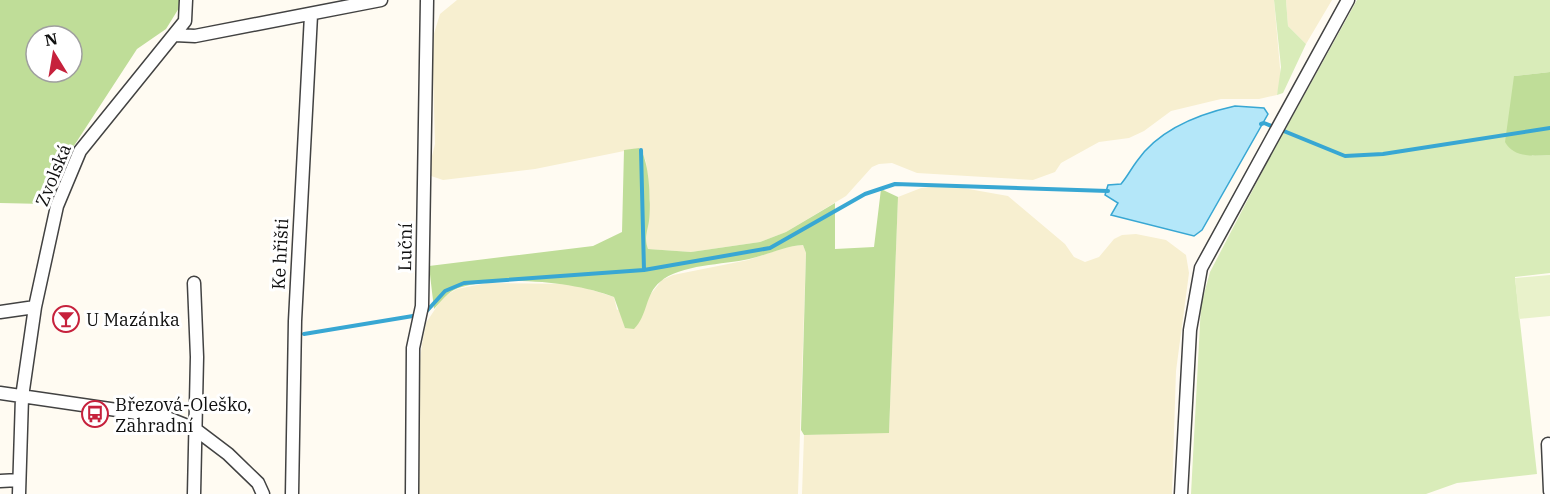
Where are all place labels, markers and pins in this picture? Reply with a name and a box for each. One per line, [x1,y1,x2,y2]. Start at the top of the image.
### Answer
bar icon: U Mazánka [51,304,81,334]
place label: U Mazánka [86,308,180,331]
place label: Březová-Oleško, Zahradní [115,393,252,437]
bus stop icon: Březová-Oleško, Zahradní [80,399,110,429]

